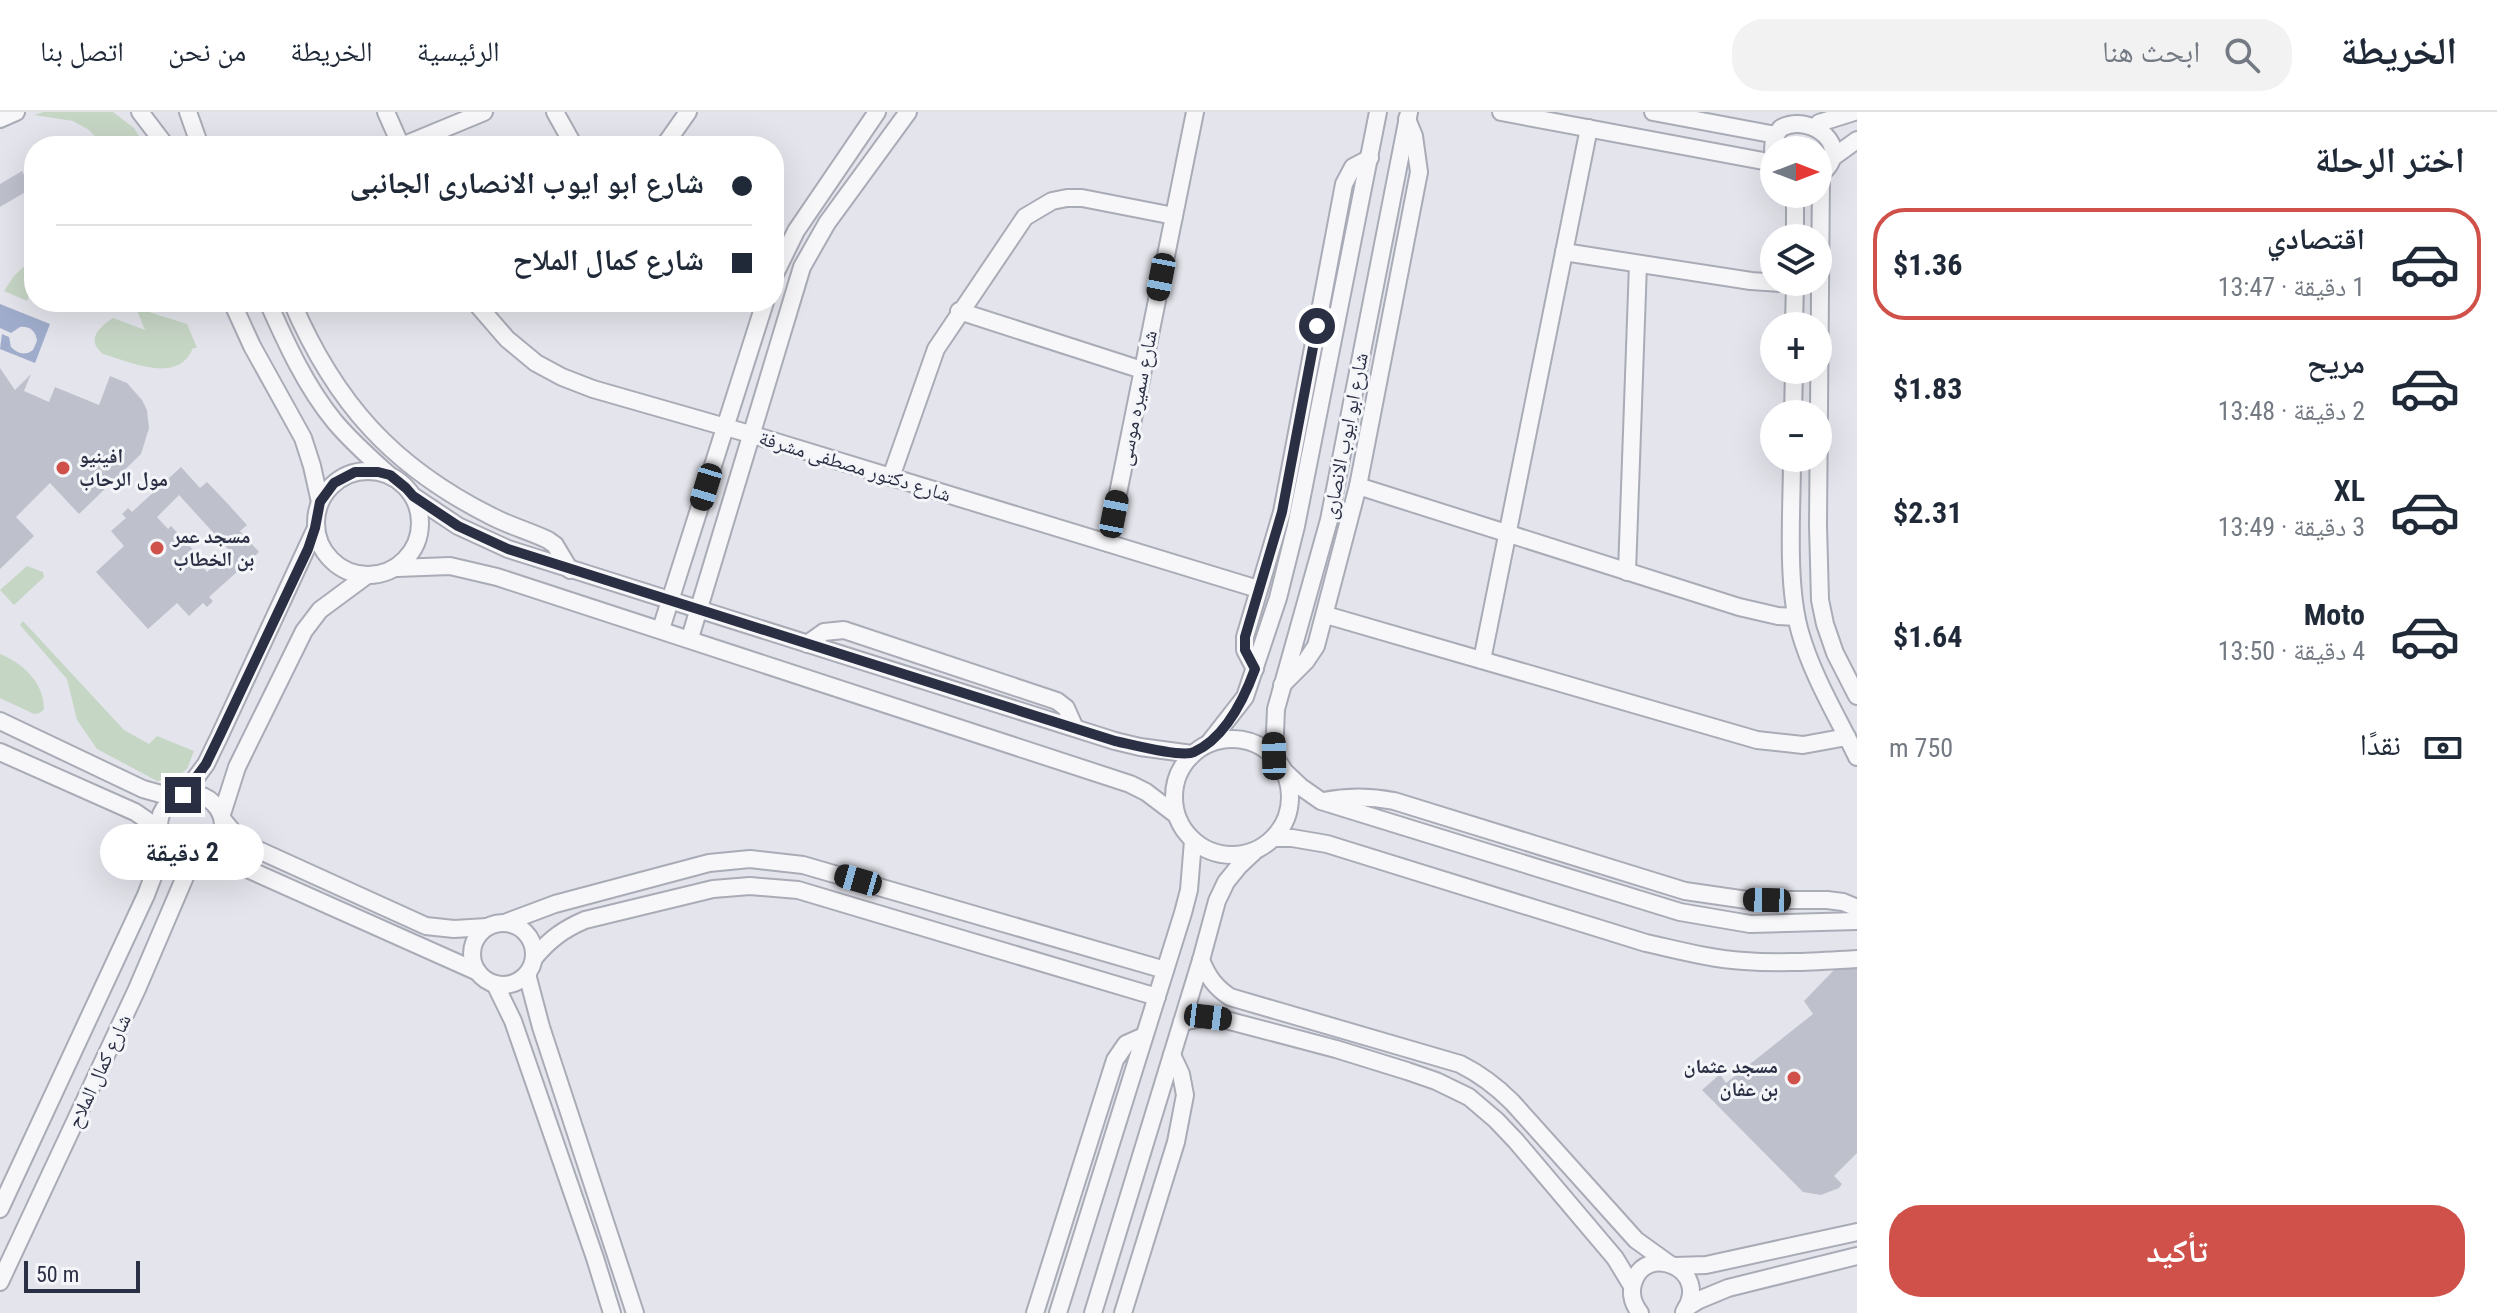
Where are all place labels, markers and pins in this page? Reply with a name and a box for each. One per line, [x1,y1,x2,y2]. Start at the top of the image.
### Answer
place label: افينيو مول الرحاب [79,444,168,491]
marker: افينيو مول الرحاب [54,459,72,477]
place label: مسجد عمر بن الخطاب [172,524,254,572]
marker: مسجد عمر بن الخطاب [148,539,166,557]
place label: مسجد عثمان بن عفان [1684,1054,1778,1102]
marker: مسجد عثمان بن عفان [1785,1069,1803,1087]

